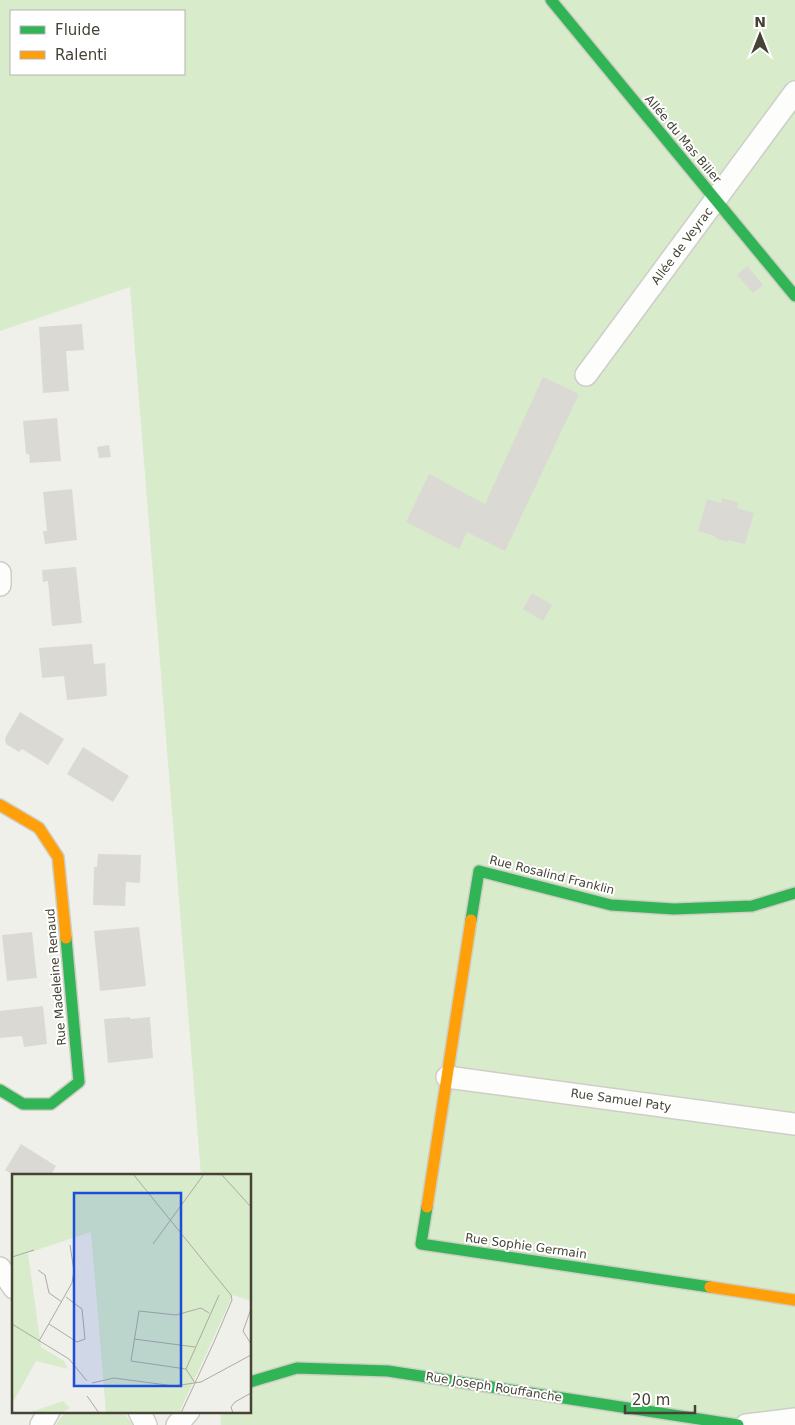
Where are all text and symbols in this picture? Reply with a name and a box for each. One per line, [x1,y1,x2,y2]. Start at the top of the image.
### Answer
legend [10,10,185,75]
north arrow [735,10,785,60]
text: N [754,14,766,30]
text: Fluide [55,21,100,39]
text: Ralenti [55,46,107,64]
street label: Allée du Mas Bilier [642,92,724,186]
street label: Allée de Veyrac [648,205,716,287]
street label: Rue Rosalind Franklin [488,853,616,897]
street label: Rue Madeleine Renaud [43,908,69,1046]
street label: Rue Samuel Paty [570,1086,672,1114]
inset map [12,1174,251,1412]
street label: Rue Sophie Germain [464,1231,588,1261]
street label: Rue Joseph Rouffanche [425,1369,563,1405]
scale bar [625,1382,695,1414]
text: 20 m [632,1391,670,1409]

